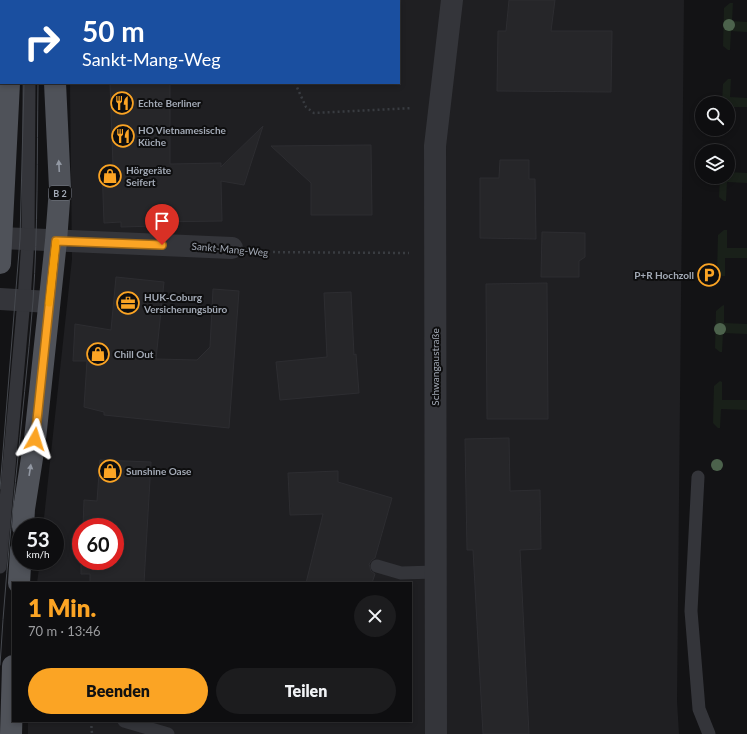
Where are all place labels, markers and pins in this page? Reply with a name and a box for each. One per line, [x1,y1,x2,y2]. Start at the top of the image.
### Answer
restaurant icon: Echte Berliner [109,90,135,116]
place label: Echte Berliner [138,97,201,109]
restaurant icon: HO Vietnamesische Küche [110,123,136,149]
place label: HO Vietnamesische Küche [138,124,227,148]
shop icon: Hörgeräte Seifert [97,163,123,189]
place label: Hörgeräte Seifert [126,164,172,188]
pin [145,204,179,245]
parking icon: P+R Hochzoll [696,262,722,288]
place label: P+R Hochzoll [634,269,694,281]
office icon: HUK-Coburg Versicherungsbüro [115,290,141,316]
place label: HUK-Coburg Versicherungsbüro [143,291,228,315]
shop icon: Chill Out [85,341,111,367]
place label: Chill Out [114,348,154,360]
shop icon: Sunshine Oase [97,458,123,484]
place label: Sunshine Oase [126,465,192,477]

